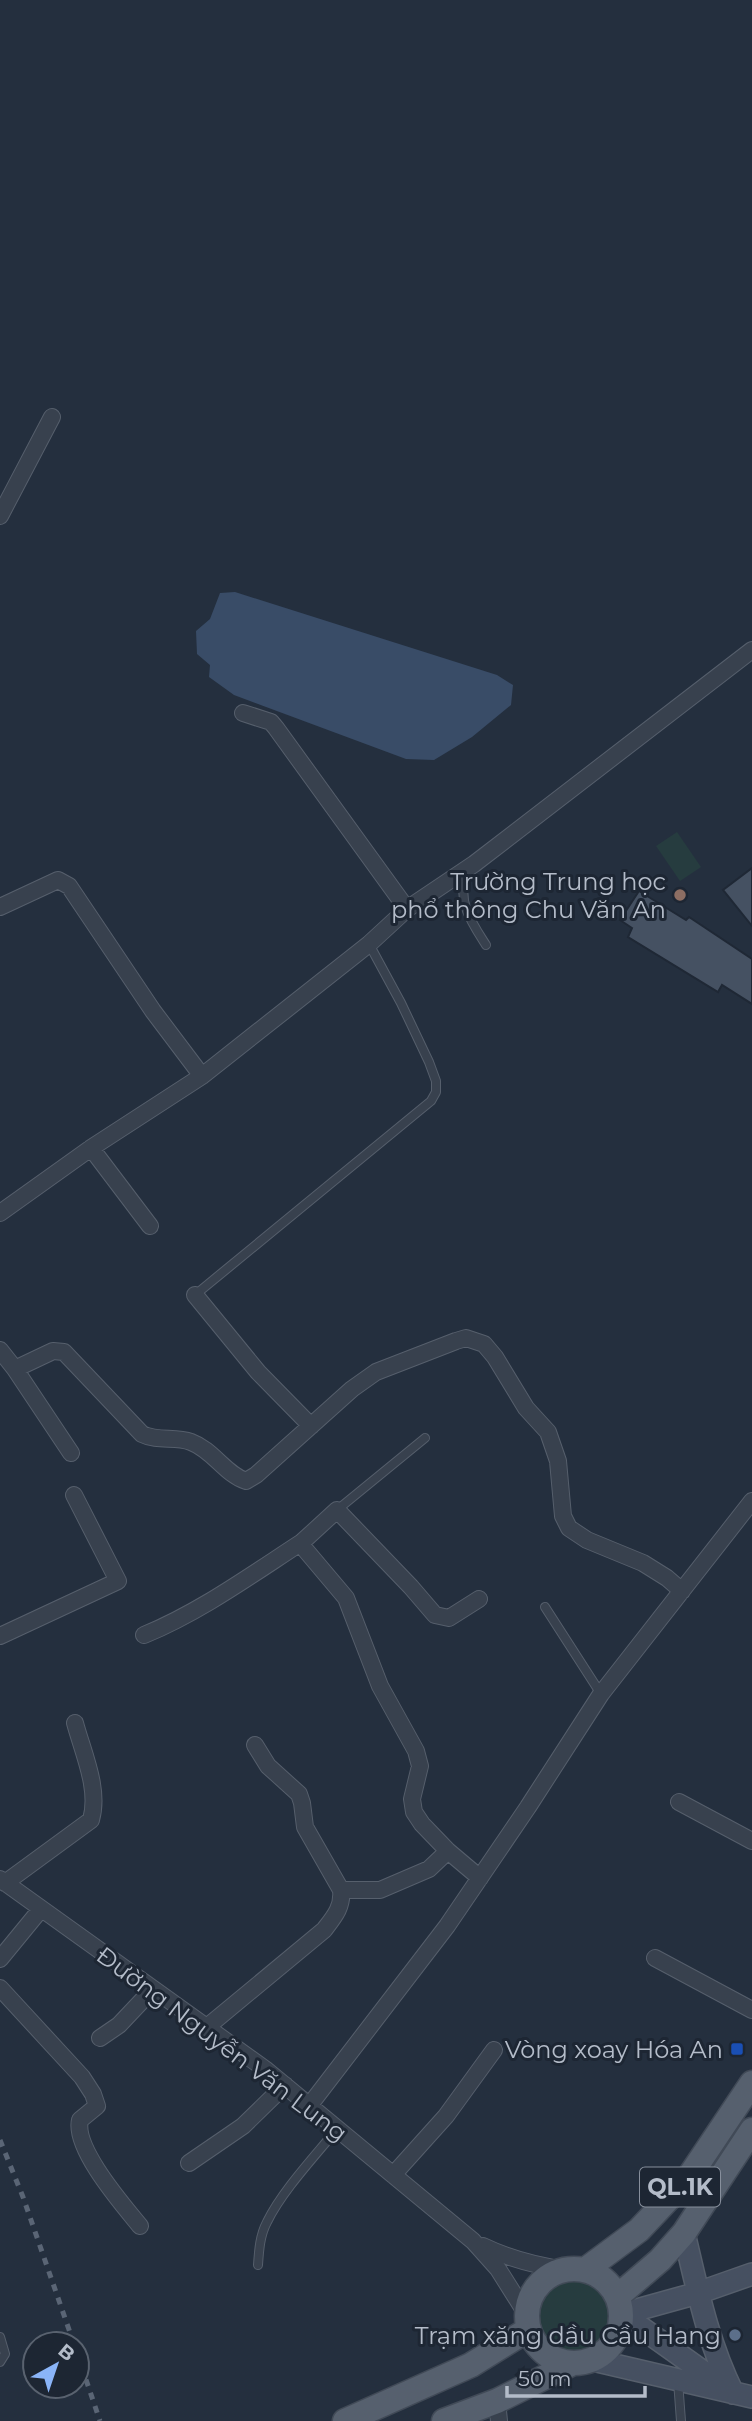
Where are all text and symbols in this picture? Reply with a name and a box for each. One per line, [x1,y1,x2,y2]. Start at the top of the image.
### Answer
place label: Trường Trung học phổ thông Chu Văn An [391,867,666,924]
marker: Trường Trung học phổ thông Chu Văn An [672,887,688,903]
street label: Đường Nguyễn Văn Lung [91,1940,353,2148]
place label: Vòng xoay Hóa An [505,2035,723,2064]
marker: Vòng xoay Hóa An [729,2041,745,2057]
road number: QL.1K [640,2168,720,2206]
place label: Trạm xăng dầu Cầu Hang [415,2321,721,2350]
marker: Trạm xăng dầu Cầu Hang [727,2327,743,2343]
north arrow [21,2330,91,2400]
text: B [54,2339,80,2366]
scale bar [507,2354,645,2398]
text: 50 m [518,2366,572,2391]

